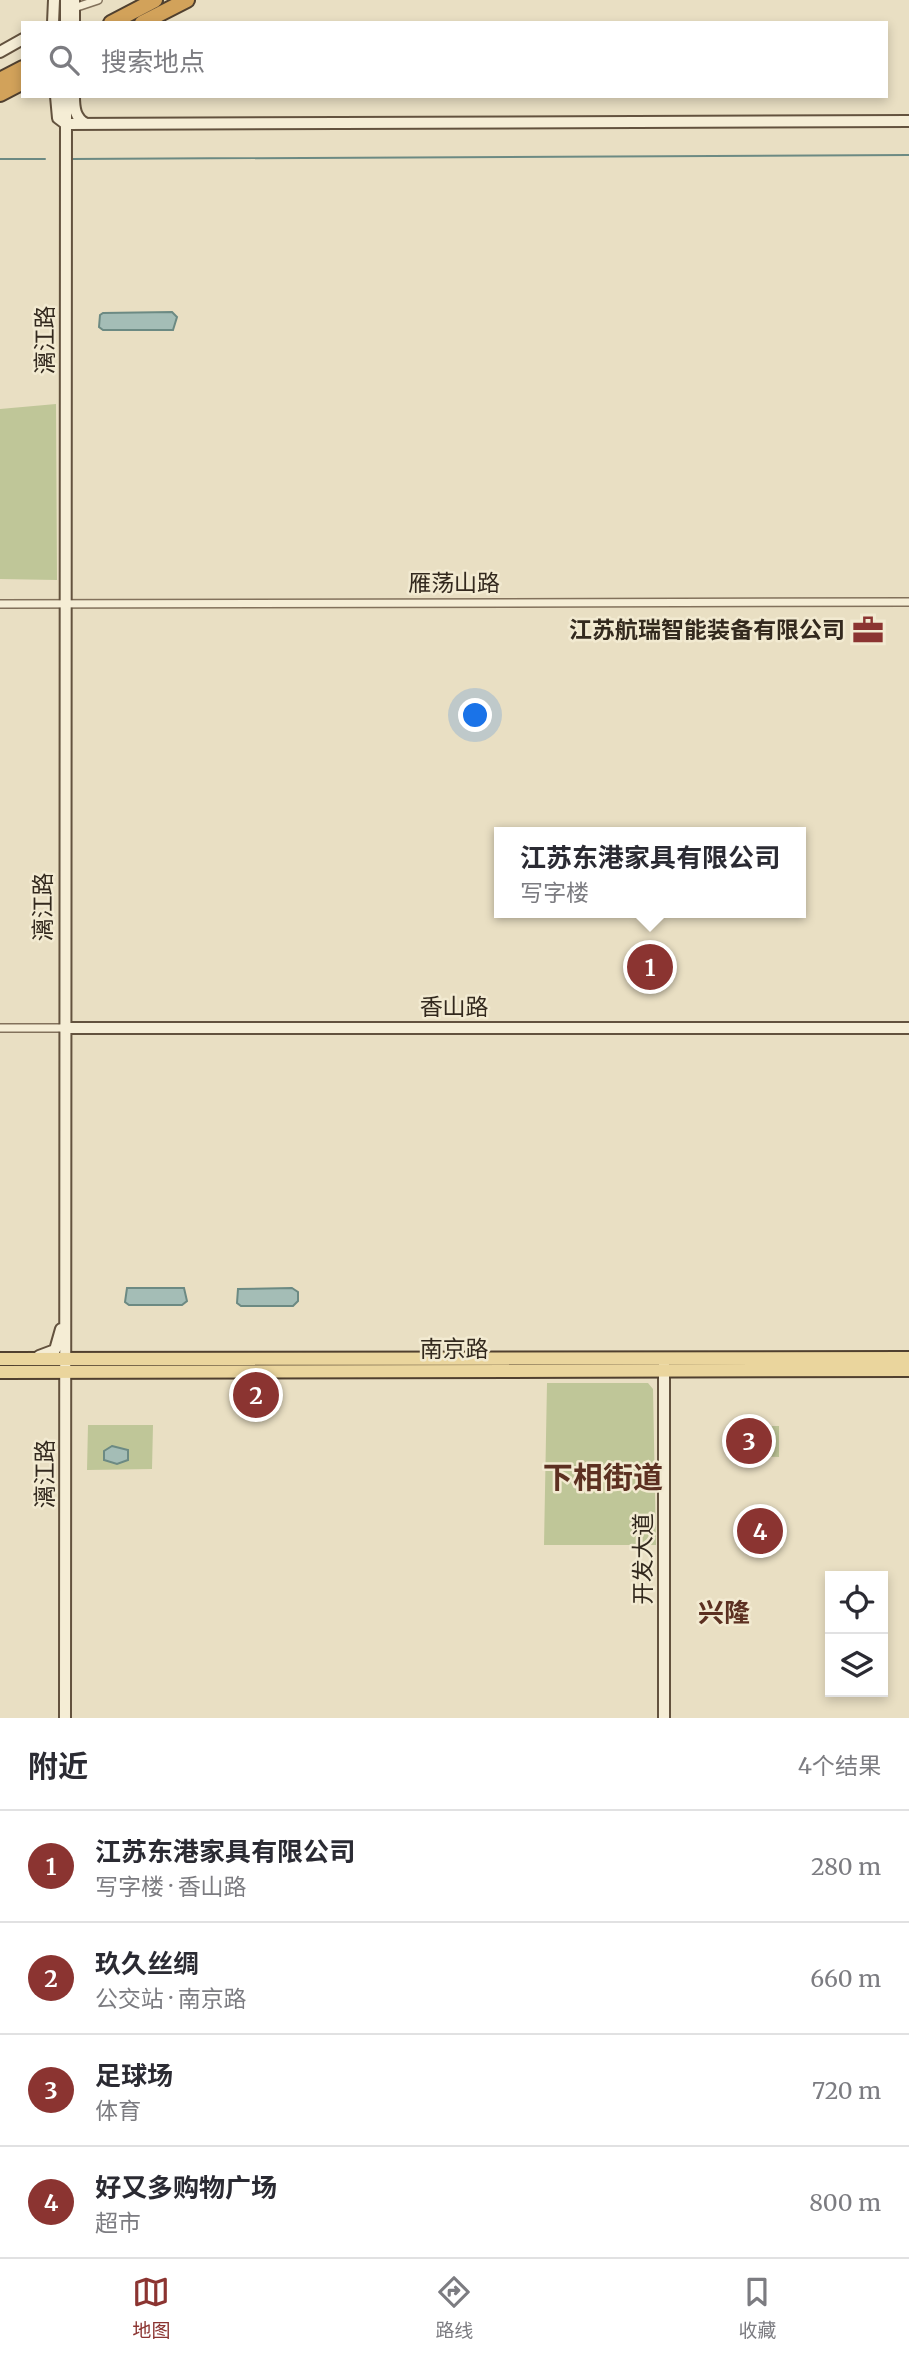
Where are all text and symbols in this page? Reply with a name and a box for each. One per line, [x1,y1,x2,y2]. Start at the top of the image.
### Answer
search box [21,21,888,98]
icon: search [45,41,83,79]
text: 搜索地点 [101,45,205,78]
street label: 漓江路 [30,306,59,375]
street label: 雁荡山路 [408,568,500,597]
office icon: 江苏航瑞智能装备有限公司 [851,613,885,647]
place label: 江苏航瑞智能装备有限公司 [569,615,845,644]
your location [458,698,492,732]
popup [494,827,806,918]
text: 江苏东港家具有限公司 [520,841,780,874]
street label: 漓江路 [28,873,57,942]
text: 写字楼 [520,878,589,907]
pin: 1 [627,941,673,993]
street label: 香山路 [420,992,489,1021]
street label: 南京路 [420,1334,489,1363]
pin: 2 [233,1369,279,1421]
pin: 3 [726,1415,772,1467]
street label: 漓江路 [30,1440,59,1509]
district label: 下相街道 [543,1458,663,1496]
pin: 4 [737,1505,783,1557]
street label: 开发大道 [628,1513,657,1605]
map controls [825,1571,888,1697]
button: locate [825,1571,888,1634]
district label: 兴隆 [698,1596,750,1629]
button: layers [825,1634,888,1697]
text: 附近 [28,1747,88,1785]
text: 4个结果 [798,1751,881,1780]
text: 江苏东港家具有限公司 [95,1835,355,1868]
text: 1 [46,1852,56,1881]
text: 280 m [811,1852,881,1881]
text: 写字楼 · 香山路 [95,1872,247,1901]
text: 玖久丝绸 [95,1947,199,1980]
text: 2 [44,1964,58,1993]
text: 660 m [810,1964,881,1993]
text: 公交站 · 南京路 [95,1984,247,2013]
text: 足球场 [95,2059,173,2092]
text: 3 [44,2076,58,2105]
text: 720 m [812,2076,881,2105]
text: 体育 [95,2096,141,2125]
text: 好又多购物广场 [95,2171,277,2204]
text: 4 [44,2188,58,2217]
text: 800 m [809,2188,881,2217]
text: 超市 [95,2208,141,2237]
tab: 地图 [132,2273,171,2342]
tab: 路线 [435,2273,474,2342]
tab: 收藏 [738,2273,777,2342]

